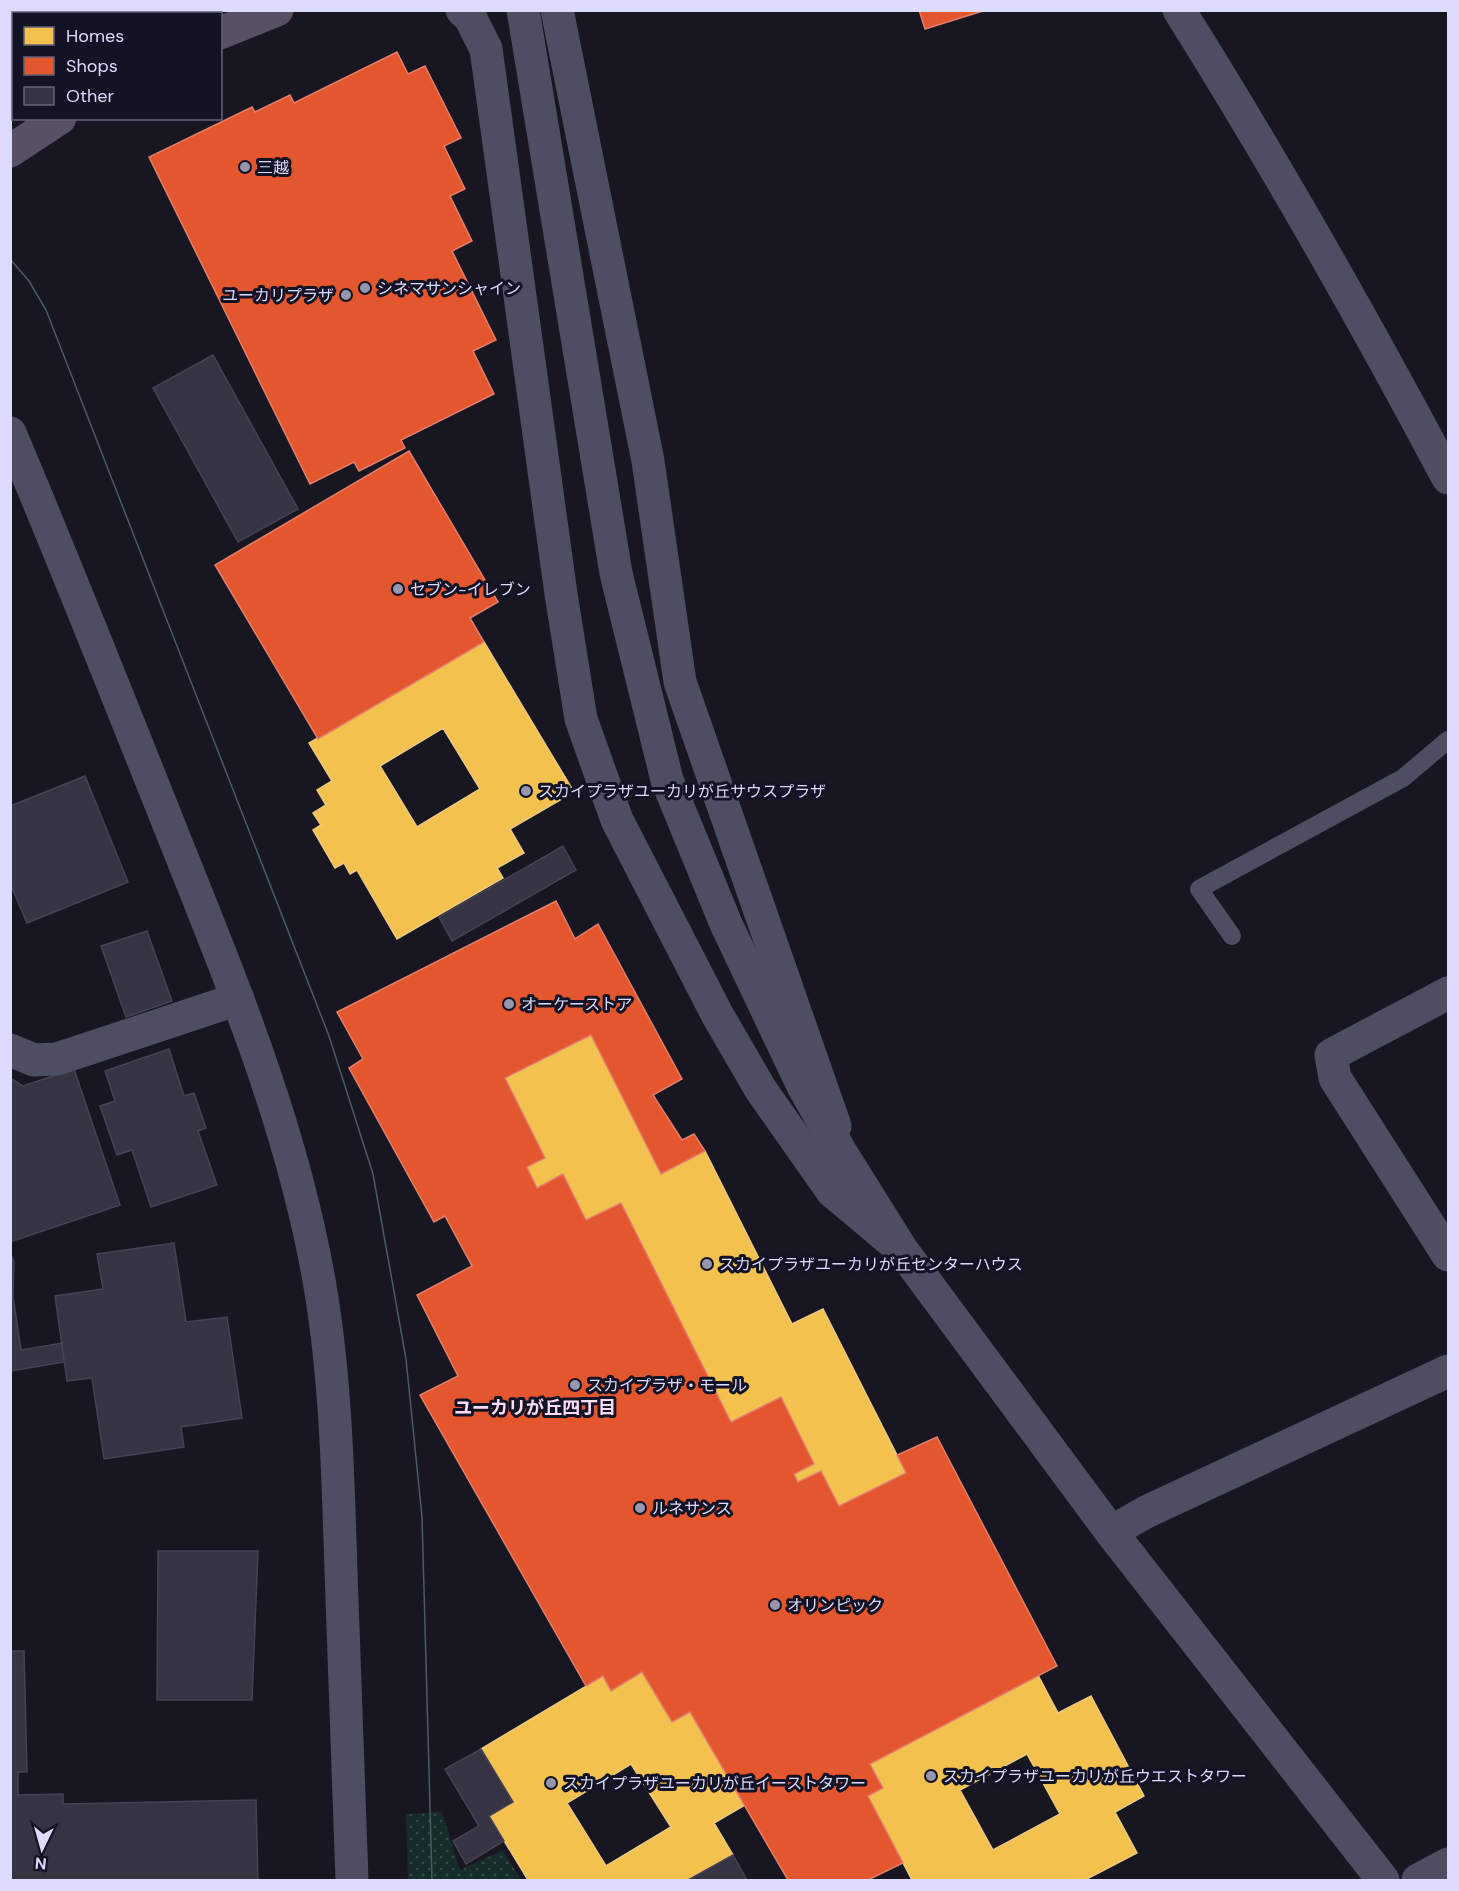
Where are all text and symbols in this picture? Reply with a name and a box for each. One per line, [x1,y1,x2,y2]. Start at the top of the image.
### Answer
legend [12,12,222,120]
text: Homes [66,24,124,48]
text: Shops [66,54,118,78]
text: Other [66,84,115,108]
place label: 三越 [257,157,289,178]
marker: 三越 [238,160,252,174]
place label: シネマサンシャイン [377,278,521,299]
marker: シネマサンシャイン [358,281,372,295]
place label: ユーカリプラザ [222,285,334,306]
marker: ユーカリプラザ [339,288,353,302]
place label: セブン-イレブン [410,579,531,600]
marker: セブン-イレブン [391,582,405,596]
place label: スカイプラザユーカリが丘サウスプラザ [538,781,826,802]
marker: スカイプラザユーカリが丘サウスプラザ [519,784,533,798]
place label: オーケーストア [521,994,632,1015]
marker: オーケーストア [502,997,516,1011]
place label: スカイプラザユーカリが丘センターハウス [719,1254,1023,1275]
marker: スカイプラザユーカリが丘センターハウス [700,1257,714,1271]
place label: スカイプラザ・モール [587,1375,747,1396]
marker: スカイプラザ・モール [568,1378,582,1392]
district label: ユーカリが丘四丁目 [454,1396,616,1420]
place label: ルネサンス [652,1498,732,1519]
marker: ルネサンス [633,1501,647,1515]
place label: オリンピック [787,1595,883,1616]
marker: オリンピック [768,1598,782,1612]
place label: スカイプラザユーカリが丘ウエストタワー [943,1766,1247,1787]
marker: スカイプラザユーカリが丘ウエストタワー [924,1769,938,1783]
place label: スカイプラザユーカリが丘イーストタワー [563,1773,866,1794]
marker: スカイプラザユーカリが丘イーストタワー [544,1776,558,1790]
north arrow [12,1819,72,1879]
text: N [34,1852,47,1874]

